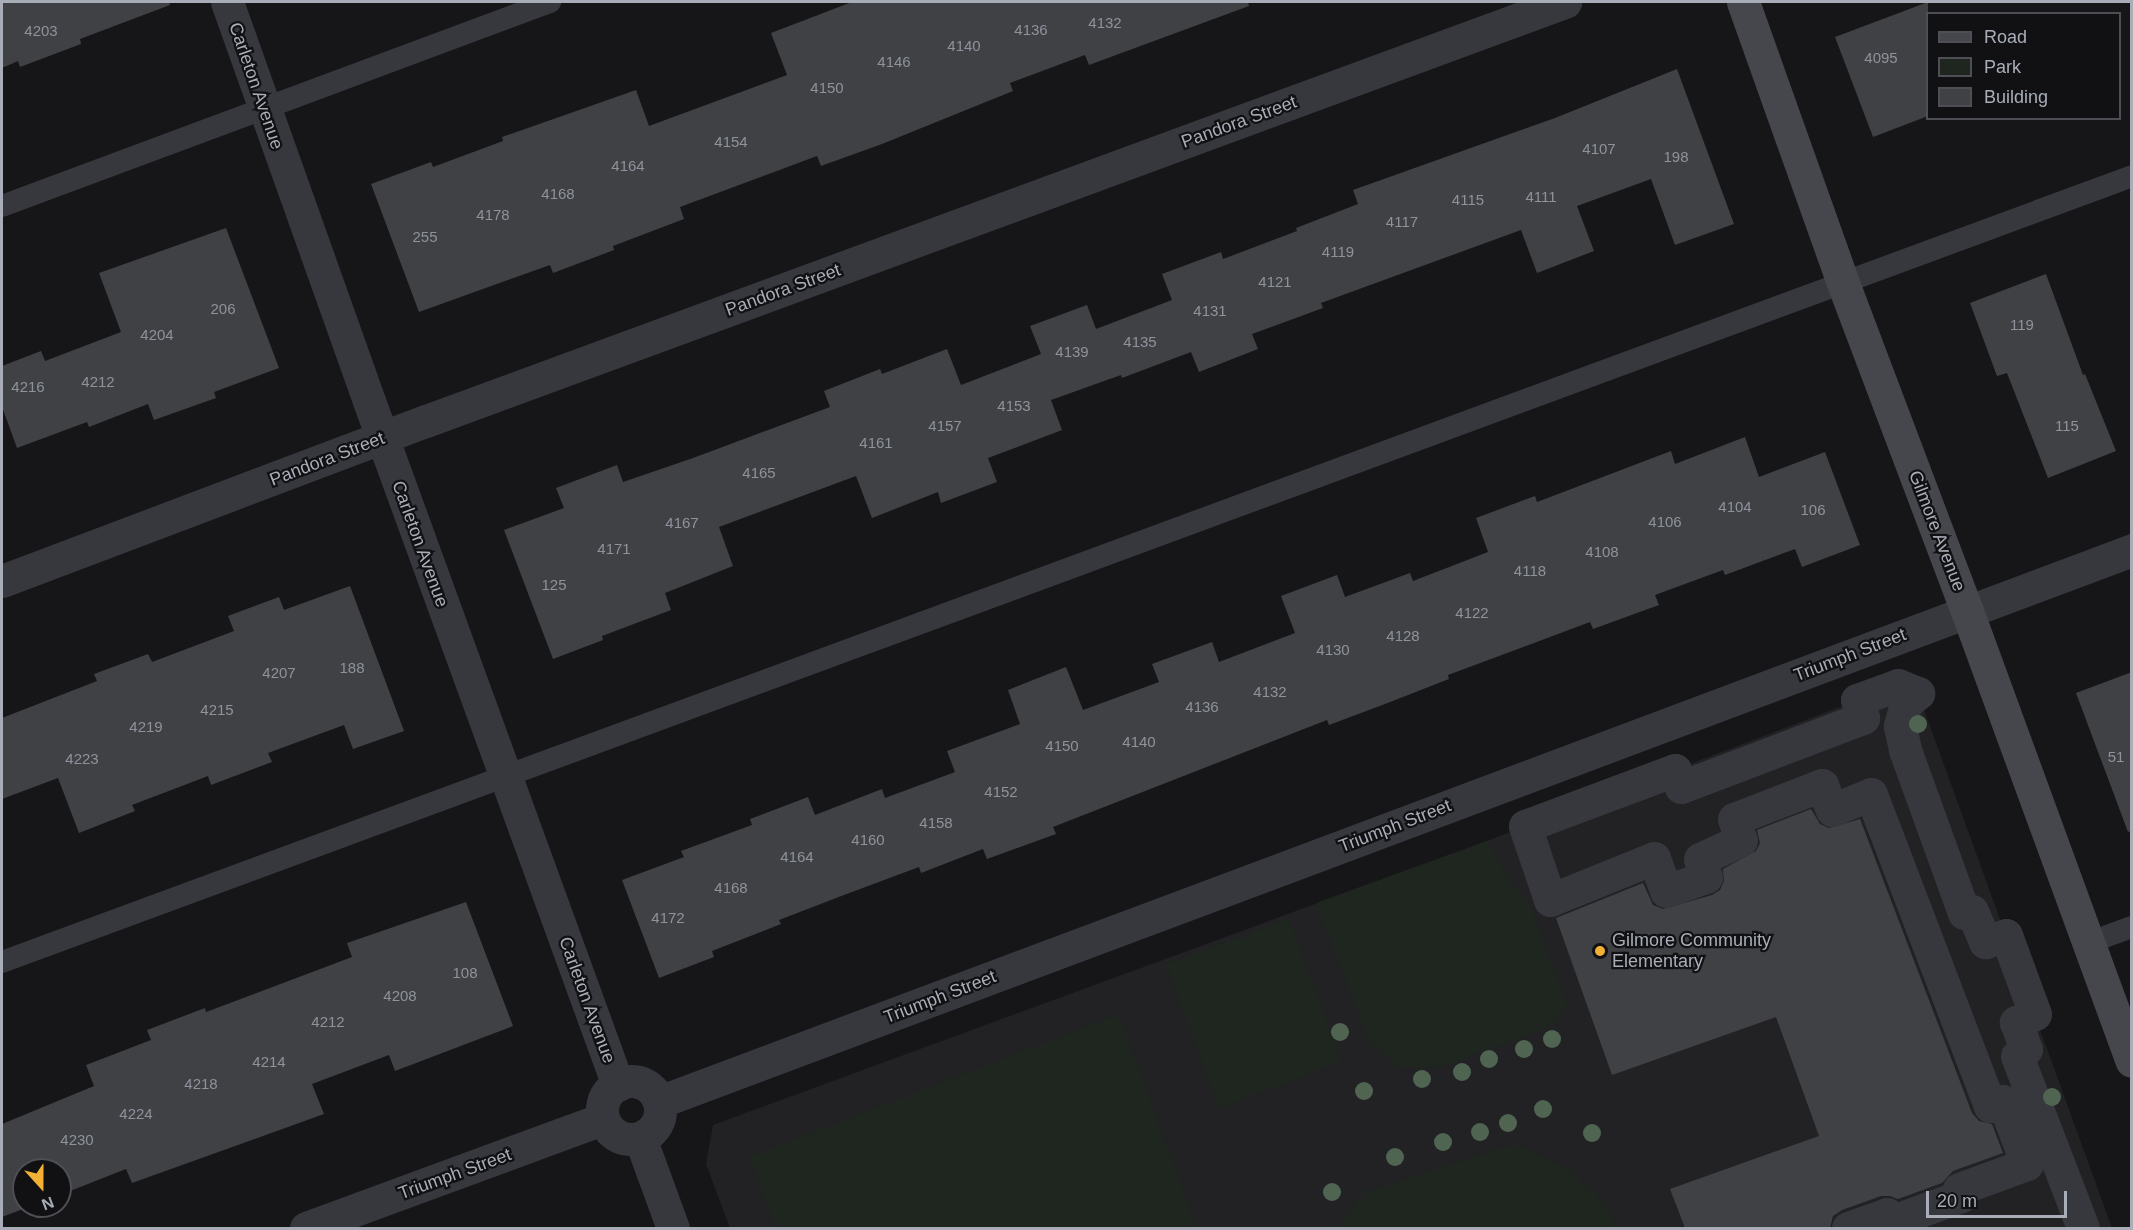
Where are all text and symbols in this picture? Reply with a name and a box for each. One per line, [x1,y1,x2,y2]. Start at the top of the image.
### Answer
legend [1926,12,2121,120]
house number: 4132 [1088,14,1122,32]
street label: Carleton Avenue [224,19,288,153]
house number: 4136 [1014,21,1048,39]
house number: 4203 [24,22,58,40]
text: Road [1984,27,2027,47]
house number: 4140 [947,37,981,55]
house number: 4095 [1864,49,1898,67]
house number: 4146 [877,53,911,71]
text: Park [1984,57,2021,77]
house number: 4150 [810,79,844,97]
text: Building [1984,87,2048,107]
street label: Pandora Street [1178,91,1300,153]
house number: 4154 [714,133,748,151]
house number: 4107 [1582,140,1616,158]
house number: 198 [1663,148,1689,166]
house number: 4164 [611,157,645,175]
house number: 4168 [541,185,575,203]
house number: 4111 [1525,188,1557,206]
house number: 4115 [1452,191,1484,209]
house number: 4178 [476,206,510,224]
house number: 4117 [1386,213,1418,231]
house number: 255 [412,228,438,246]
house number: 4119 [1322,243,1354,261]
street label: Pandora Street [722,259,844,321]
house number: 4121 [1258,273,1292,291]
house number: 206 [210,300,236,318]
house number: 4131 [1193,302,1227,320]
house number: 119 [2010,316,2034,334]
house number: 4204 [140,326,174,344]
house number: 4135 [1123,333,1157,351]
house number: 4139 [1055,343,1089,361]
house number: 4212 [81,373,115,391]
house number: 4216 [11,378,45,396]
house number: 4153 [997,397,1031,415]
house number: 4157 [928,417,962,435]
house number: 115 [2055,417,2079,435]
street label: Pandora Street [267,427,387,491]
house number: 4161 [859,434,893,452]
house number: 4165 [742,464,776,482]
street label: Gilmore Avenue [1904,467,1970,595]
street label: Carleton Avenue [387,477,453,611]
house number: 4104 [1718,498,1752,516]
house number: 106 [1800,501,1826,519]
house number: 4106 [1648,513,1682,531]
house number: 4167 [665,514,699,532]
house number: 4171 [597,540,631,558]
house number: 4108 [1585,543,1619,561]
house number: 4118 [1514,562,1546,580]
house number: 125 [541,576,567,594]
house number: 4122 [1455,604,1489,622]
street label: Triumph Street [1791,624,1909,686]
house number: 4128 [1386,627,1420,645]
house number: 4130 [1316,641,1350,659]
house number: 188 [339,659,365,677]
house number: 4207 [262,664,296,682]
house number: 4132 [1253,683,1287,701]
house number: 4136 [1185,698,1219,716]
house number: 4215 [200,701,234,719]
house number: 4219 [129,718,163,736]
house number: 4140 [1122,733,1156,751]
house number: 4150 [1045,737,1079,755]
house number: 51 [2108,748,2124,766]
house number: 4223 [65,750,99,768]
house number: 4152 [984,783,1018,801]
street label: Triumph Street [1336,795,1454,857]
house number: 4158 [919,814,953,832]
house number: 4160 [851,831,885,849]
house number: 4164 [780,848,814,866]
house number: 4168 [714,879,748,897]
house number: 4172 [651,909,685,927]
place label: Gilmore Community Elementary [1612,930,1771,972]
street label: Carleton Avenue [554,933,620,1067]
marker: Gilmore Community Elementary [1593,944,1607,958]
house number: 108 [452,964,478,982]
street label: Triumph Street [881,966,999,1028]
house number: 4208 [383,987,417,1005]
house number: 4212 [311,1013,345,1031]
house number: 4214 [252,1053,286,1071]
house number: 4218 [184,1075,218,1093]
house number: 4224 [119,1105,153,1123]
house number: 4230 [60,1131,94,1149]
street label: Triumph Street [396,1144,514,1204]
north arrow [12,1158,72,1218]
scale bar [1929,1179,2070,1217]
text: 20 m [1937,1191,1977,1211]
text: N [39,1193,56,1213]

